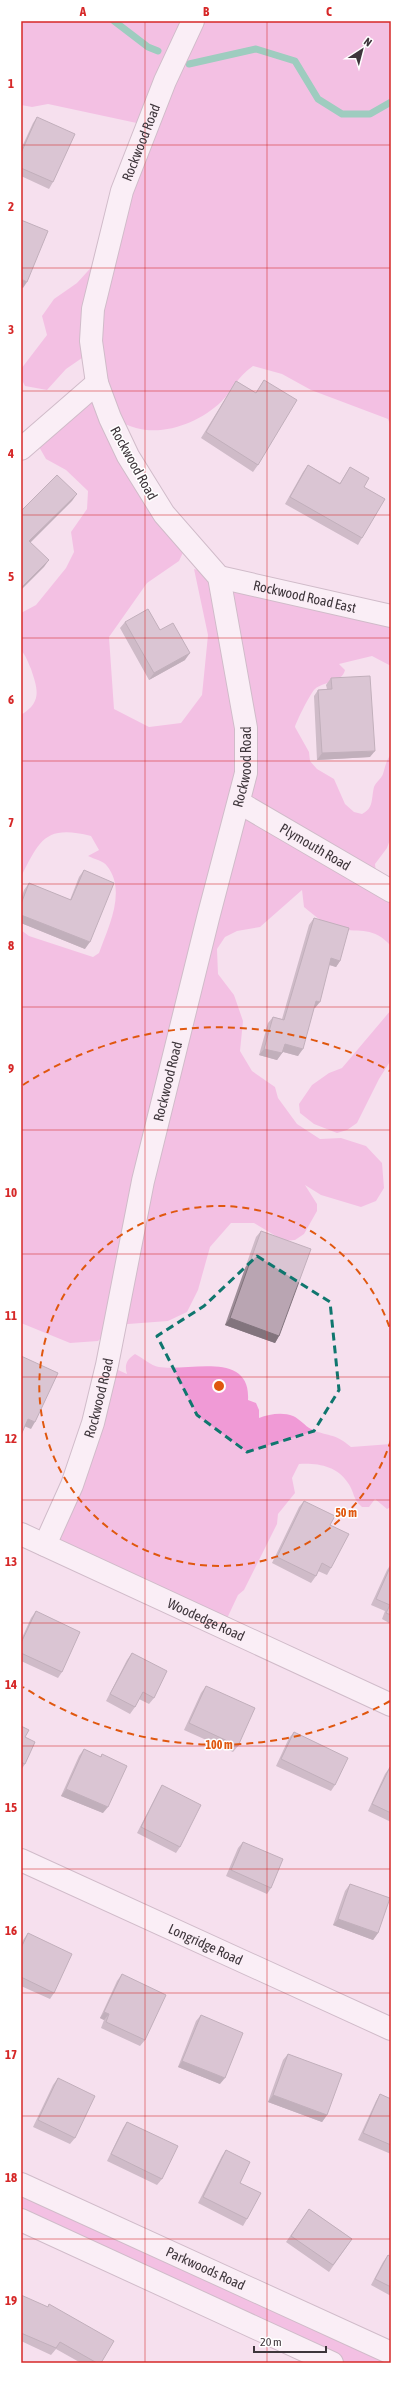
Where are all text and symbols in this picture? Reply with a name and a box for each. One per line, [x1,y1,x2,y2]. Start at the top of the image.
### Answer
text: A [79,4,87,19]
text: B [203,4,210,19]
text: C [326,4,332,19]
north arrow [342,30,382,70]
text: N [362,35,374,49]
text: 1 [8,76,14,91]
street label: Rockwood Road [119,102,163,183]
text: 2 [8,199,14,214]
text: 3 [8,322,14,337]
street label: Rockwood Road [107,423,161,503]
text: 4 [7,446,14,461]
text: 5 [8,569,14,584]
street label: Rockwood Road East [252,577,358,616]
text: 6 [8,692,14,707]
street label: Rockwood Road [229,726,254,809]
text: 7 [8,815,14,830]
street label: Plymouth Road [277,820,353,874]
text: 8 [8,938,14,953]
street label: Rockwood Road [150,1040,185,1123]
text: 9 [8,1061,14,1076]
text: 10 [5,1185,17,1200]
text: 11 [5,1308,17,1323]
street label: Rockwood Road [81,1357,116,1440]
centre of rings [212,1379,226,1393]
text: 12 [5,1431,17,1446]
text: 50 m [335,1506,357,1520]
text: 13 [5,1554,17,1569]
street label: Woodedge Road [165,1595,247,1644]
text: 14 [5,1677,17,1692]
text: 100 m [205,1738,233,1752]
text: 15 [5,1800,17,1815]
street label: Longridge Road [166,1921,245,1968]
text: 16 [5,1923,17,1938]
text: 17 [5,2047,17,2062]
text: 18 [5,2170,17,2185]
street label: Parkwoods Road [164,2243,248,2293]
text: 19 [5,2293,17,2308]
scale bar [254,2328,326,2354]
text: 20 m [260,2335,282,2349]

